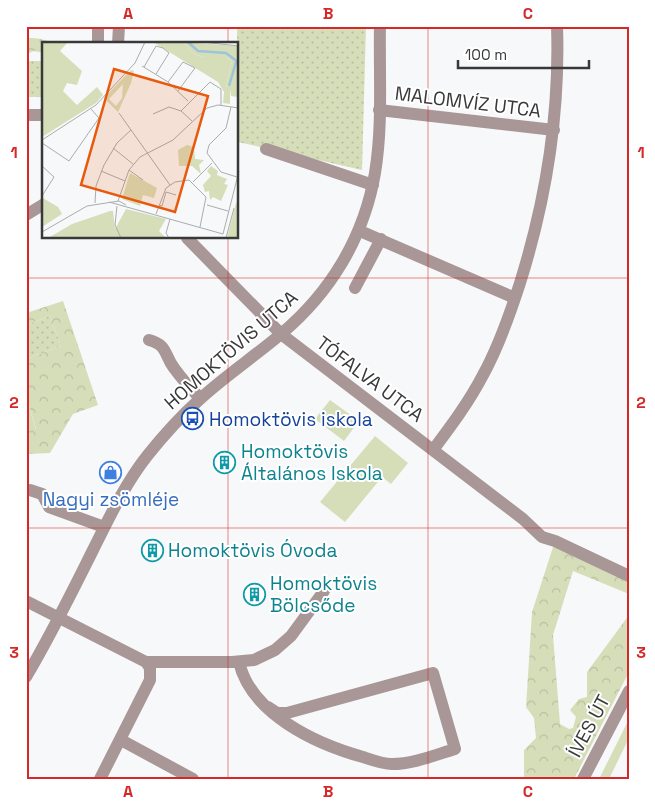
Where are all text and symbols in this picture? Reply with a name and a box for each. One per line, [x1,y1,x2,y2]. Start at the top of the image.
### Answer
text: A [123,3,133,24]
text: B [323,3,333,24]
text: C [523,3,533,24]
scale bar [458,38,589,70]
inset map [42,42,239,239]
text: 100 m [465,45,507,64]
street label: MALOMVÍZ UTCA [393,81,543,123]
text: 1 [10,142,18,163]
text: 1 [637,142,645,163]
street label: HOMOKTÖVIS UTCA [159,285,303,415]
street label: TÓFALVA UTCA [311,330,429,428]
text: 2 [9,392,19,413]
text: 2 [636,392,646,413]
bus stop icon: Homoktövis iskola [181,407,205,431]
place label: Homoktövis iskola [209,407,373,432]
place label: Homoktövis Általános Iskola [241,439,383,486]
building icon: Homoktövis Általános Iskola [213,450,237,474]
shop icon: Nagyi zsömléje [99,461,123,485]
place label: Nagyi zsömléje [43,487,179,512]
building icon: Homoktövis Óvoda [140,538,164,562]
place label: Homoktövis Óvoda [168,538,338,563]
place label: Homoktövis Bölcsőde [270,571,377,618]
building icon: Homoktövis Bölcsőde [242,582,266,606]
text: 3 [9,642,19,663]
text: 3 [636,642,646,663]
street label: ÍVES ÚT [562,690,616,762]
text: A [123,781,133,802]
text: B [323,781,333,802]
text: C [523,781,533,802]

